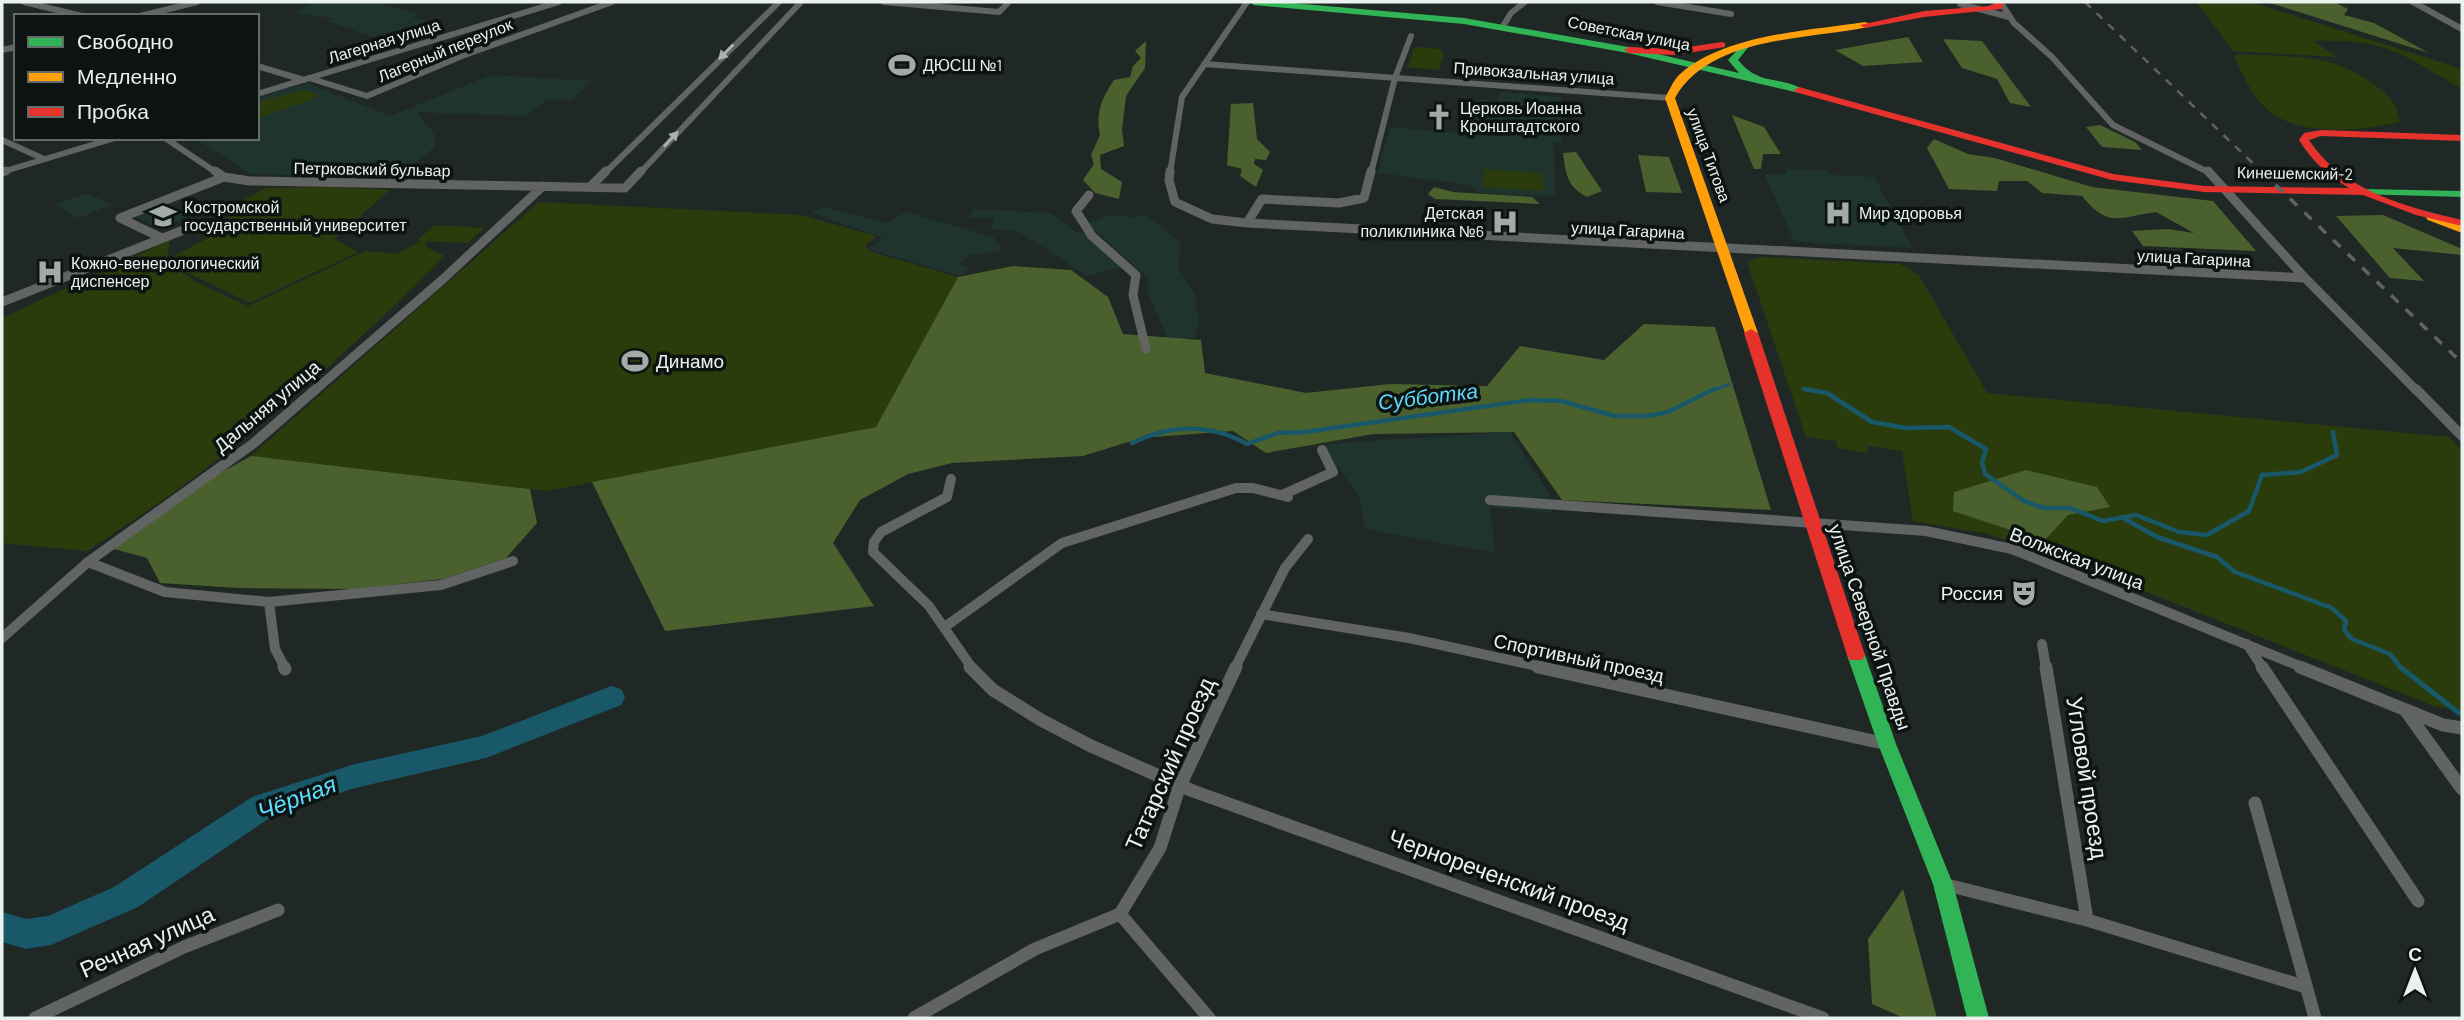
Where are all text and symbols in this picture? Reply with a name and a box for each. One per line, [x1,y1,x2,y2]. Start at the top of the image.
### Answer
street label: Советская улица [1566,11,1692,54]
street label: Лагерный переулок [375,13,516,85]
legend [14,14,259,140]
street label: Лагерная улица [325,14,442,67]
text: Свободно [77,28,174,53]
one-way arrow [718,44,735,61]
sports icon: ДЮСШ №1 [887,50,917,80]
place label: ДЮСШ №1 [923,55,1002,74]
street label: Привокзальная улица [1453,57,1615,88]
text: Медленно [77,63,177,88]
text: Пробка [77,98,149,123]
place label: Церковь Иоанна Кронштадтского [1460,98,1582,135]
church icon: Церковь Иоанна Кронштадтского [1424,102,1454,132]
street label: улица Титова [1684,105,1735,204]
one-way arrow [663,131,679,148]
street label: Петрковский бульвар [293,158,451,179]
street label: Кинешемский-2 [2237,162,2353,183]
place label: Костромской государственный университет [184,197,407,234]
hospital icon: Мир здоровья [1823,198,1853,228]
school or university icon: Костромской государственный университет [148,201,178,231]
place label: Детская поликлиника №6 [1360,203,1484,240]
place label: Мир здоровья [1859,203,1962,222]
hospital icon: Детская поликлиника №6 [1490,207,1520,237]
street label: улица Гагарина [1571,217,1685,242]
street label: улица Гагарина [2137,245,2251,270]
place label: Кожно-венерологический диспенсер [71,253,259,290]
hospital icon: Кожно-венерологический диспенсер [35,257,65,287]
sports icon: Динамо [620,346,650,376]
place label: Динамо [656,349,724,372]
street label: Дальняя улица [209,354,325,457]
water label: Субботка [1377,377,1479,414]
street label: улица Северной Правды [1824,521,1917,733]
street label: Волжская улица [2007,521,2148,594]
theatre icon: Россия [2009,578,2039,608]
place label: Россия [1941,581,2003,604]
street label: Спортивный проезд [1492,628,1666,687]
street label: Татарский проезд [1118,672,1220,855]
street label: Угловой проезд [2061,695,2115,862]
water label: Чёрная [253,768,340,825]
street label: Чернореченский проезд [1385,822,1634,936]
street label: Речная улица [75,899,218,983]
north arrow [2380,936,2450,1006]
text: С [2408,942,2422,965]

